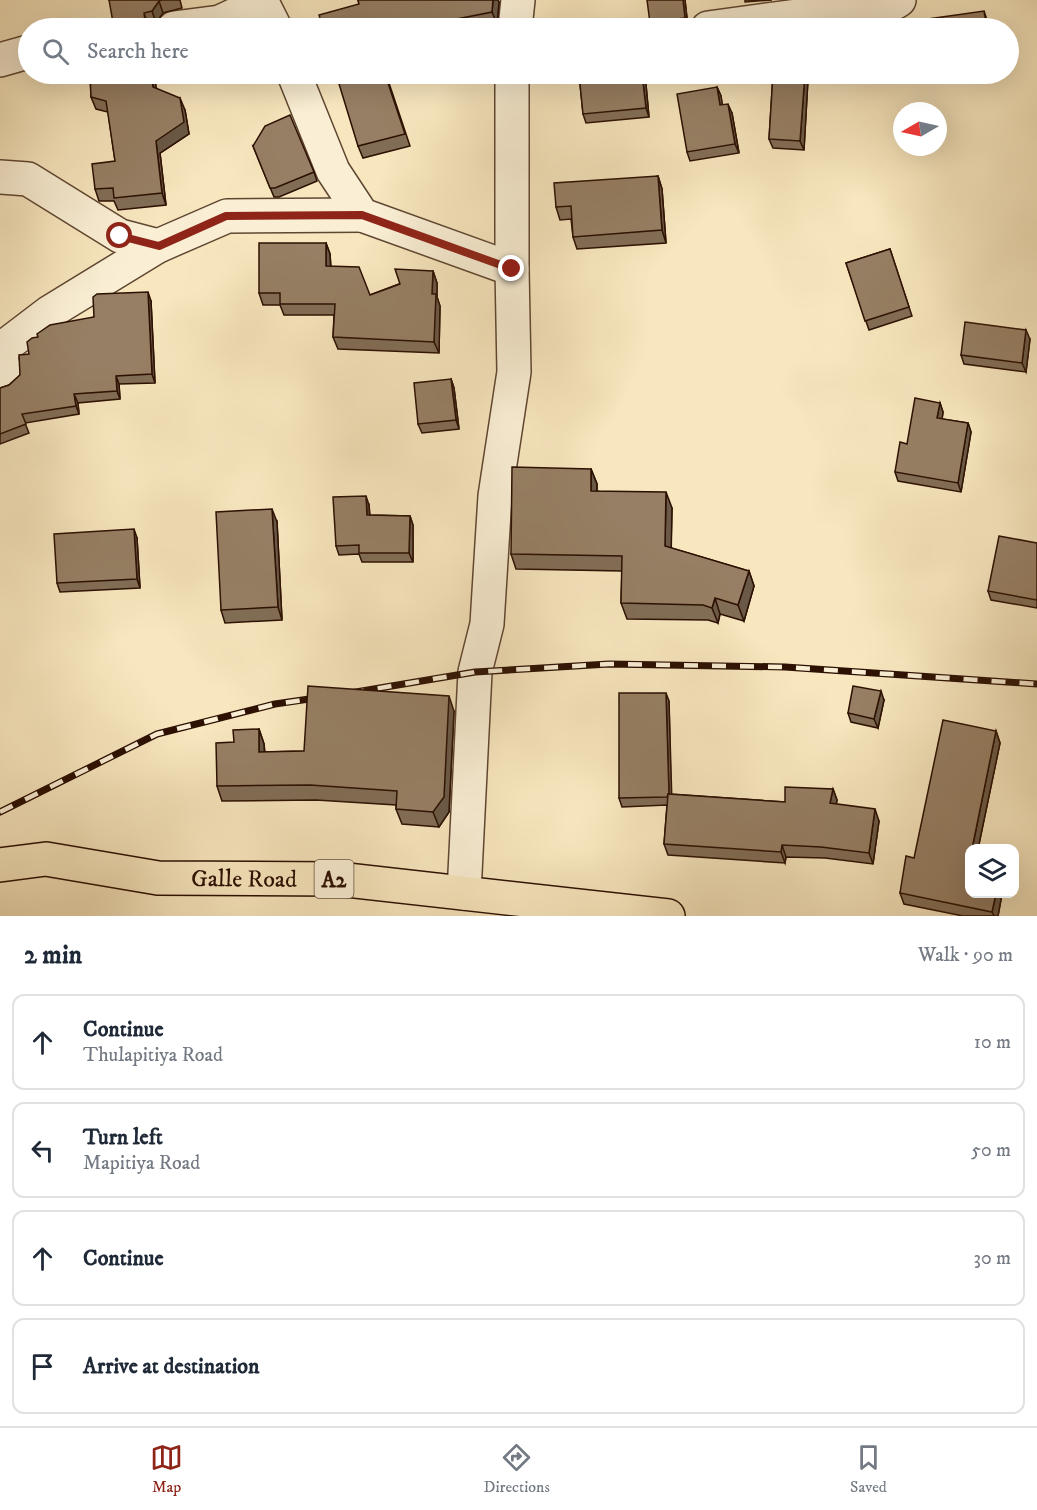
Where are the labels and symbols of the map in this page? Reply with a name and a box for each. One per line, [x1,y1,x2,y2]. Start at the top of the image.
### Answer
north arrow [893,102,947,156]
route start [106,222,132,248]
route end [498,255,524,281]
road number: A2 [314,860,354,898]
street label: Galle Road [191,864,297,895]

